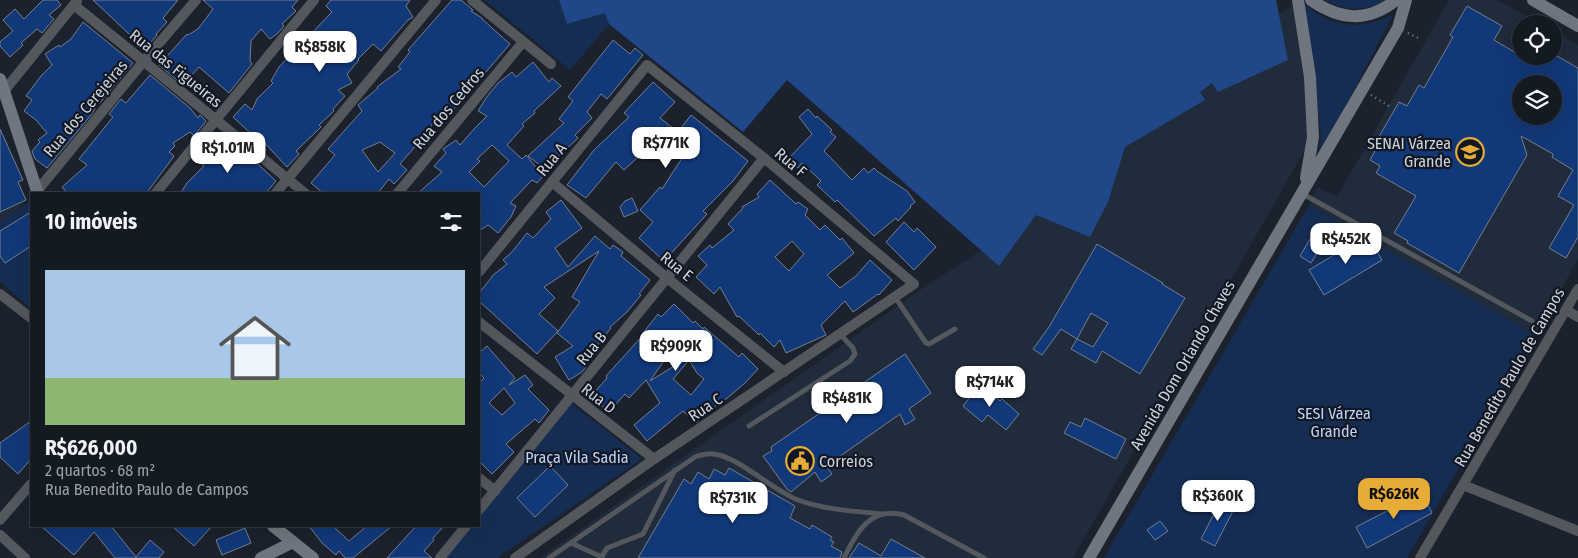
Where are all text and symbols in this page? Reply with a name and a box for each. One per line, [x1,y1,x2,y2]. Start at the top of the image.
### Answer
map controls [1512,15,1562,125]
button: locate [1512,15,1562,65]
street label: Rua das Figueiras [126,25,226,112]
pin: R$858K [279,30,361,73]
text: R$858K [295,37,345,56]
street label: Rua dos Cerejeiras [39,56,132,161]
street label: Rua dos Cedros [409,63,488,153]
button: layers [1512,75,1562,125]
pin: R$771K [625,126,707,169]
pin: R$1.01M [182,132,274,174]
text: R$771K [643,133,689,152]
place label: SENAI Várzea Grande [1367,134,1451,171]
school or university icon: SENAI Várzea Grande [1455,137,1485,167]
text: R$1.01M [201,138,255,157]
street label: Rua A [532,138,571,180]
street label: Rua F [771,144,810,181]
icon: filters [437,208,465,236]
text: 10 imóveis [45,209,137,235]
pin: R$452K [1305,222,1387,265]
text: R$452K [1321,229,1371,248]
street label: Rua E [657,248,697,285]
street label: Avenida Dom Orlando Chaves [1126,277,1239,453]
street label: Rua Benedito Paulo de Campos [1450,284,1569,470]
icon: home [210,303,300,393]
street label: Rua B [572,328,611,369]
pin: R$909K [635,330,717,372]
text: R$909K [650,336,702,355]
pin: R$714K [949,366,1031,408]
text: R$714K [966,372,1014,391]
street label: Rua D [578,379,620,418]
pin: R$481K [806,382,888,424]
text: R$481K [822,388,872,407]
street label: Rua C [685,389,726,426]
park label: SESI Várzea Grande [1297,404,1371,441]
text: R$626,000 [45,435,137,461]
public building icon: Correios [785,446,815,476]
park label: Praça Vila Sadia [525,448,629,467]
place label: Correios [819,452,873,471]
text: 2 quartos · 68 m² [45,461,155,480]
pin: R$626K [1353,478,1435,520]
text: Rua Benedito Paulo de Campos [45,480,249,499]
pin: R$360K [1177,480,1259,522]
pin: R$731K [692,482,774,524]
text: R$626K [1369,484,1419,503]
text: R$360K [1193,486,1243,505]
text: R$731K [710,488,756,507]

